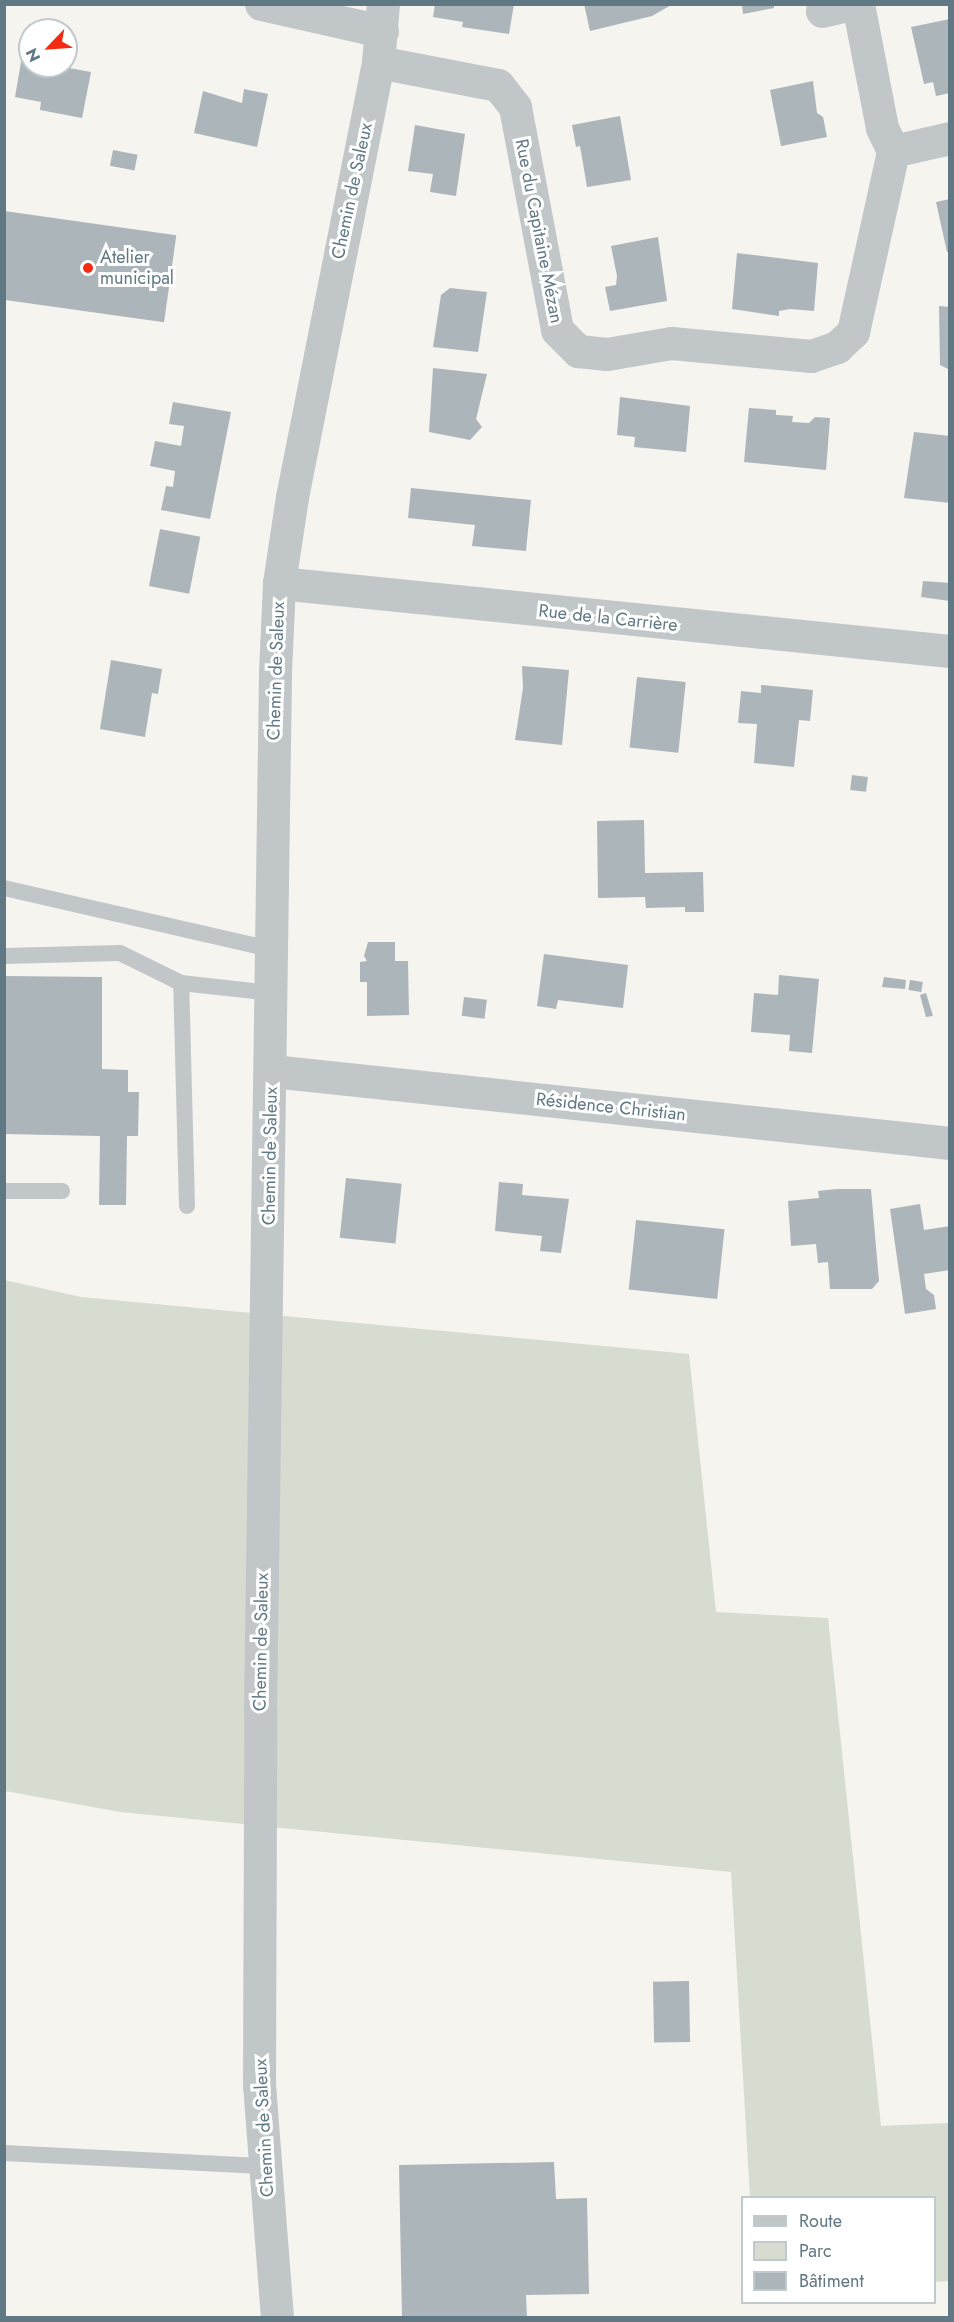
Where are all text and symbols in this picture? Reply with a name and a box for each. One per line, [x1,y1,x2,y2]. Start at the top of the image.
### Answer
north arrow [18,18,78,78]
text: N [20,44,46,66]
street label: Chemin de Saleux [327,121,377,261]
street label: Rue du Capitaine Mézan [511,137,567,325]
place label: Atelier municipal [100,247,174,290]
marker: Atelier municipal [81,261,95,275]
street label: Rue de la Carrière [537,600,679,636]
street label: Chemin de Saleux [263,601,289,741]
street label: Chemin de Saleux [258,1087,282,1225]
street label: Résidence Christian [535,1088,687,1126]
street label: Chemin de Saleux [249,1573,273,1711]
street label: Chemin de Saleux [250,2058,278,2198]
legend [741,2196,936,2304]
text: Route [799,2208,842,2234]
text: Parc [799,2238,832,2264]
text: Bâtiment [799,2268,864,2294]

